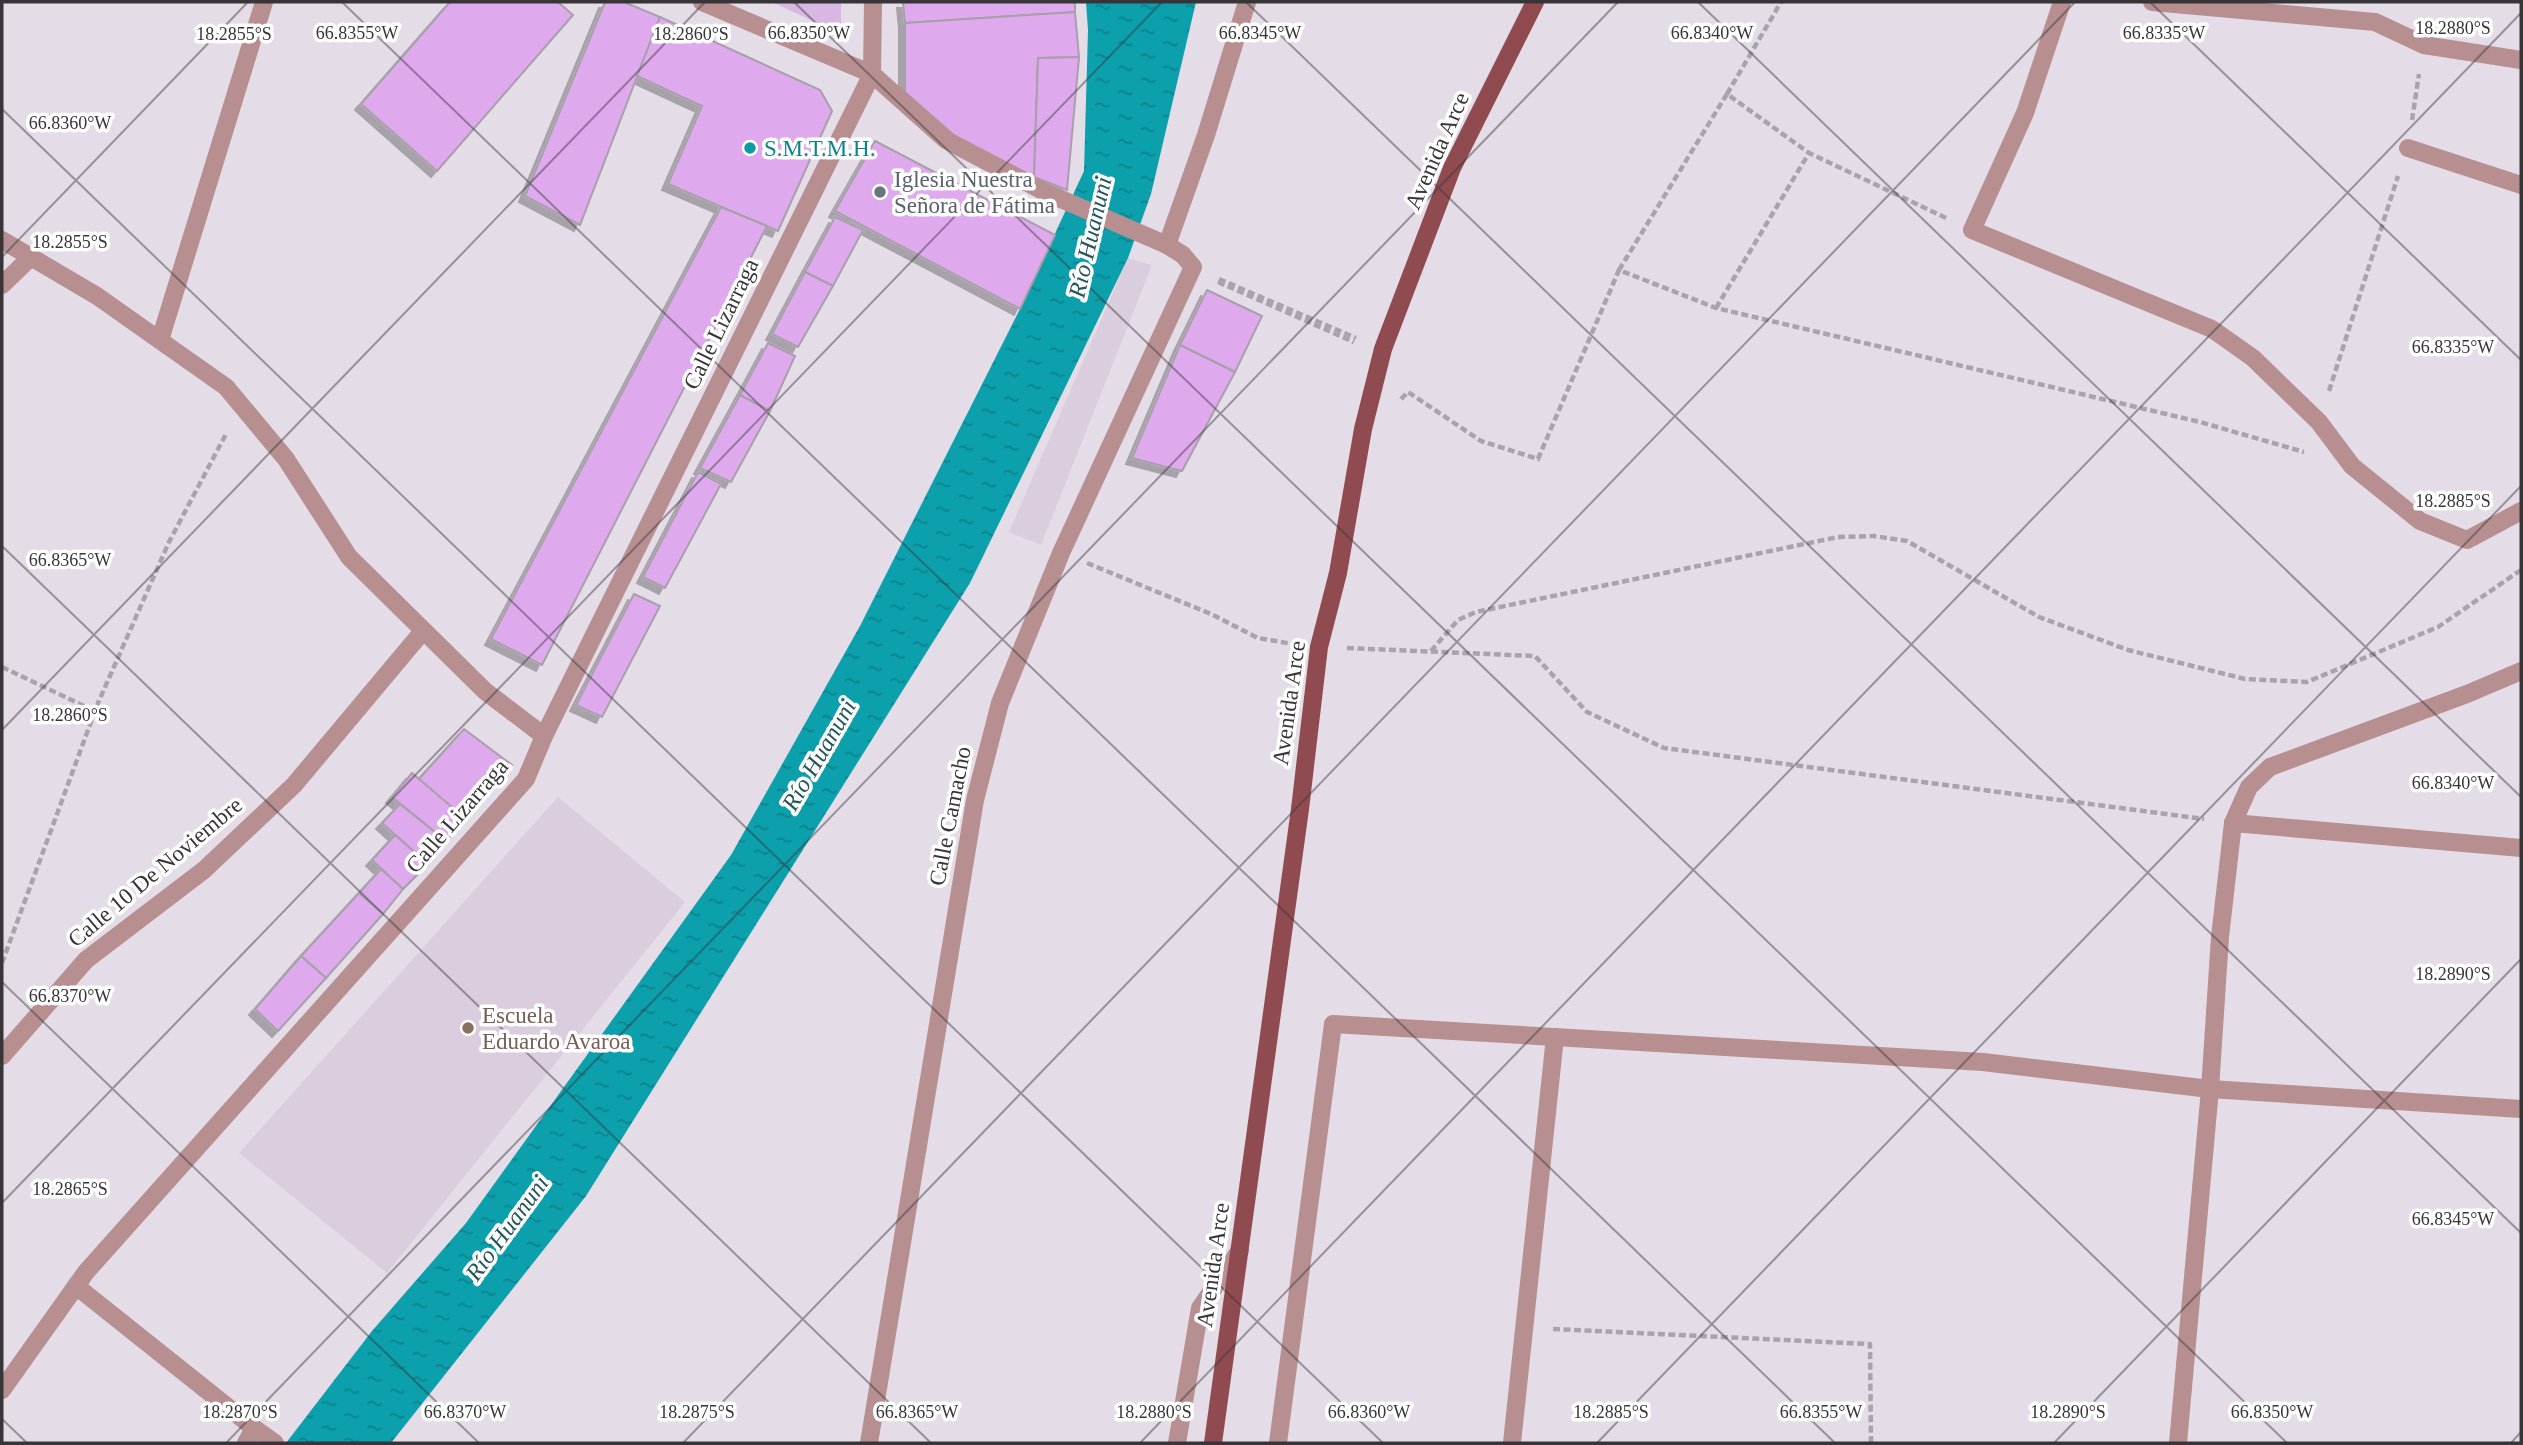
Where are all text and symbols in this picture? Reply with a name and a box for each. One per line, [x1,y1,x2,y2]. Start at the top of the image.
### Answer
text: 18.2880°S [2415,18,2491,38]
text: 66.8355°W [316,23,398,43]
text: 66.8350°W [768,23,850,43]
text: 66.8345°W [1219,23,1301,43]
text: 66.8340°W [1671,23,1753,43]
text: 66.8335°W [2123,23,2205,43]
text: 18.2855°S [196,24,272,44]
text: 18.2860°S [653,24,729,44]
street label: Avenida Arce [1400,89,1474,213]
text: 66.8360°W [29,113,111,133]
place label: S.M.T.M.H. [764,136,875,161]
marker: S.M.T.M.H. [742,140,758,156]
place label: Iglesia Nuestra Señora de Fátima [894,167,1055,218]
water label: Río Huanuni [1063,174,1117,301]
marker: Iglesia Nuestra Señora de Fátima [872,184,888,200]
text: 18.2855°S [32,232,108,252]
street label: Calle Lizarraga [679,255,763,393]
text: 66.8335°W [2412,337,2494,357]
text: 18.2885°S [2415,491,2491,511]
text: 66.8365°W [29,550,111,570]
street label: Avenida Arce [1268,639,1310,767]
water label: Río Huanuni [776,695,861,816]
text: 18.2860°S [32,705,108,725]
street label: Calle Camacho [924,744,976,888]
street label: Calle Lizarraga [401,754,513,878]
text: 66.8340°W [2412,773,2494,793]
street label: Calle 10 De Noviembre [63,792,247,952]
text: 18.2890°S [2415,964,2491,984]
text: 66.8370°W [29,986,111,1006]
place label: Escuela Eduardo Avaroa [482,1003,630,1054]
marker: Escuela Eduardo Avaroa [460,1020,476,1036]
water label: Río Huanuni [460,1170,554,1286]
text: 18.2865°S [32,1179,108,1199]
street label: Avenida Arce [1192,1201,1234,1329]
text: 66.8345°W [2412,1209,2494,1229]
text: 18.2870°S [202,1402,278,1422]
text: 66.8370°W [424,1402,506,1422]
text: 18.2875°S [659,1402,735,1422]
text: 66.8365°W [876,1402,958,1422]
text: 18.2880°S [1116,1402,1192,1422]
text: 66.8360°W [1328,1402,1410,1422]
text: 18.2885°S [1573,1402,1649,1422]
text: 66.8355°W [1780,1402,1862,1422]
text: 18.2890°S [2030,1402,2106,1422]
text: 66.8350°W [2231,1402,2313,1422]

